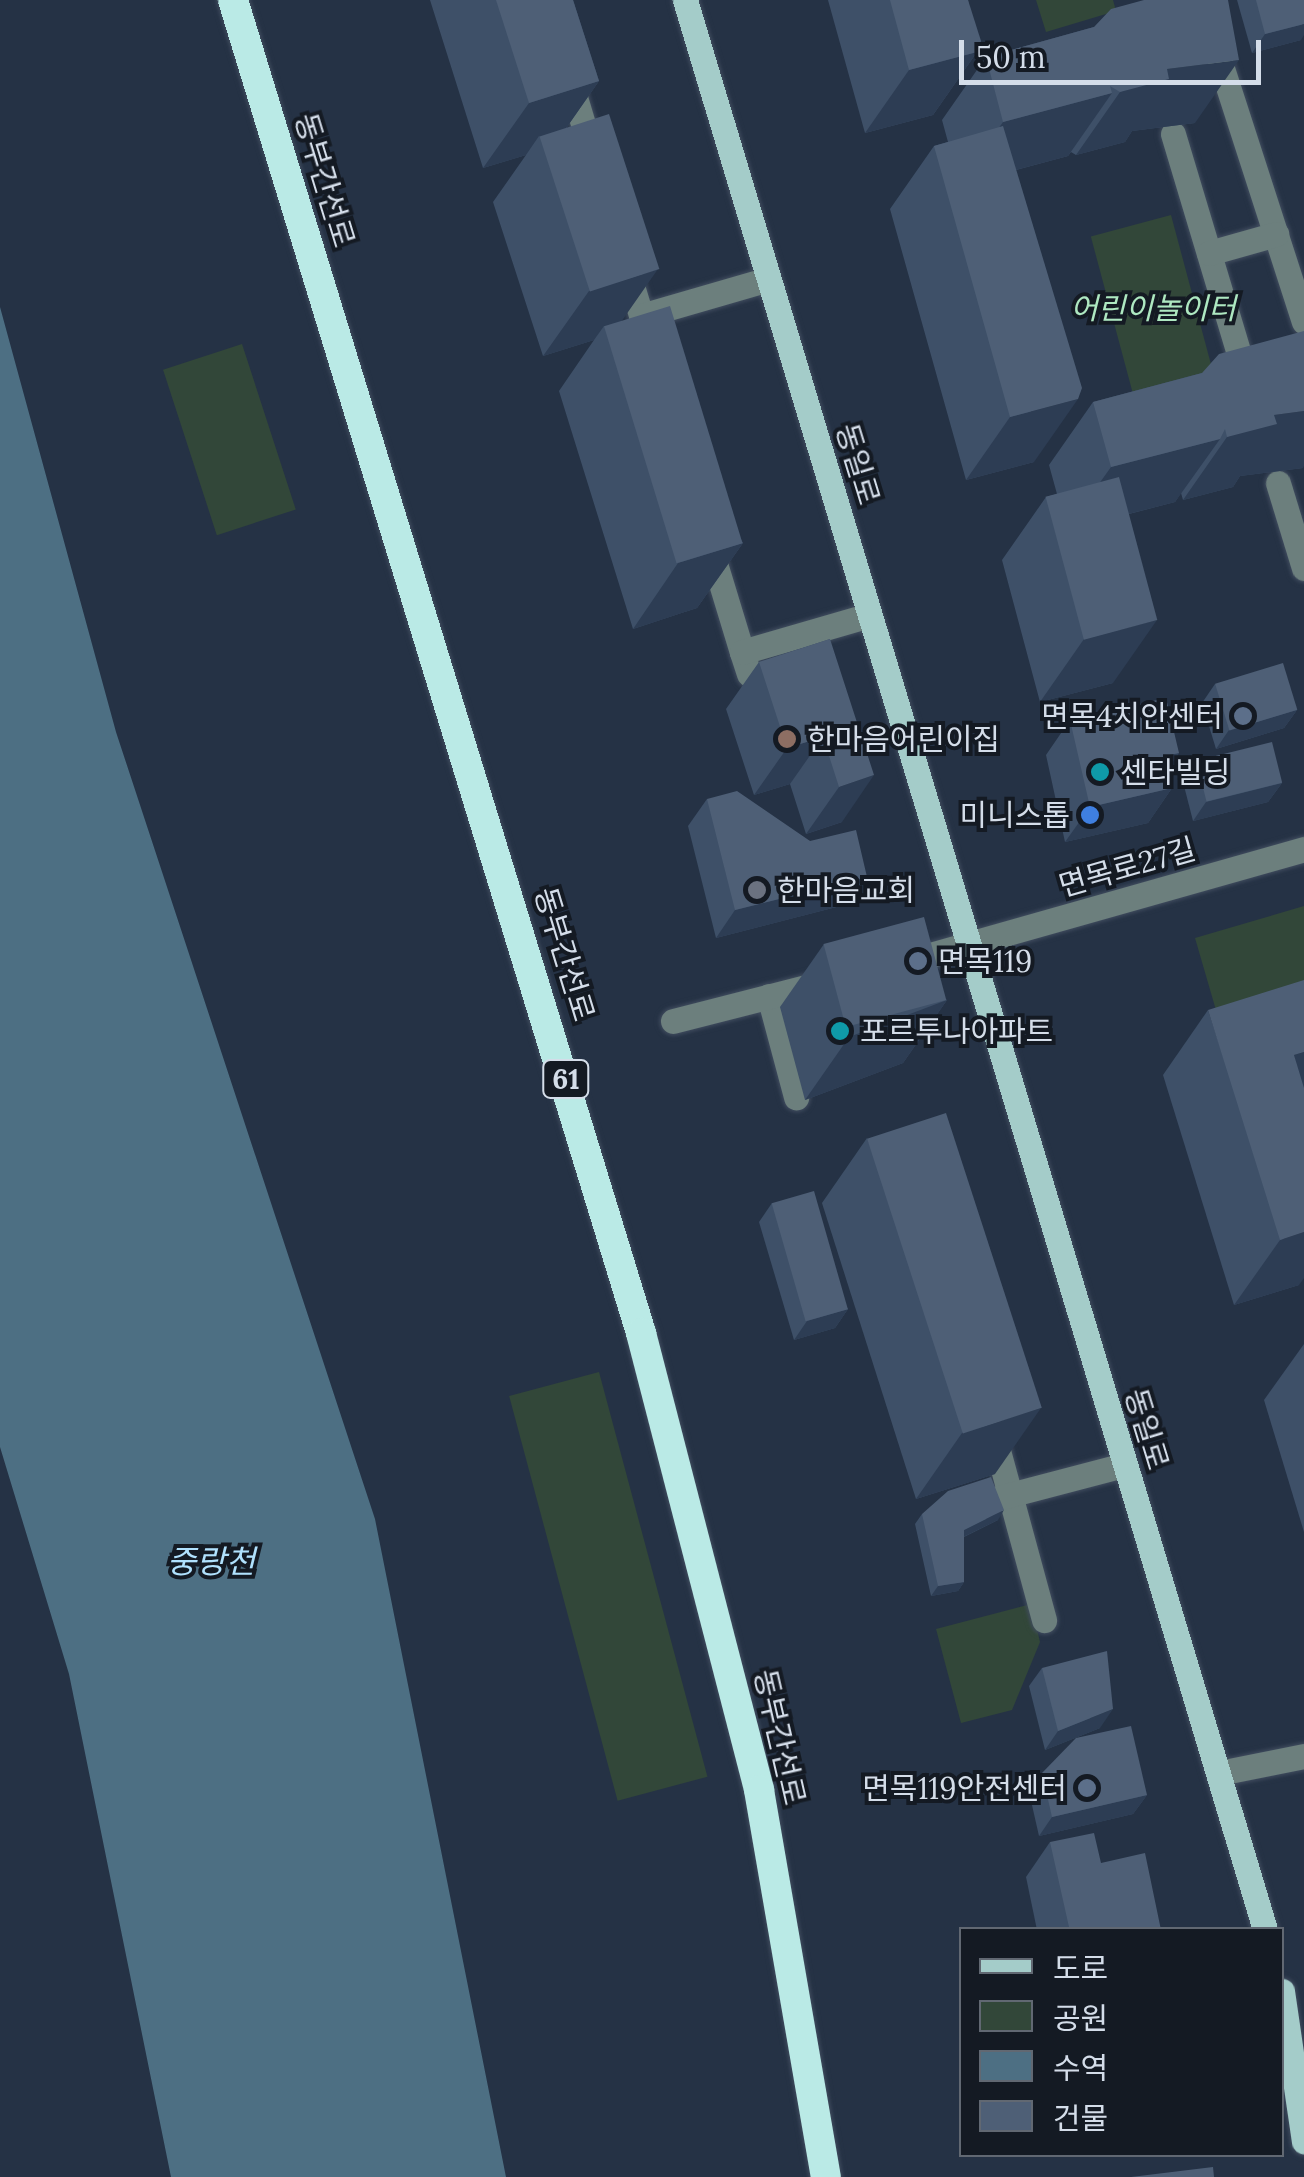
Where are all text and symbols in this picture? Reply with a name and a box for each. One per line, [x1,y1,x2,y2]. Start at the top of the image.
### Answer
scale bar [964,20,1266,82]
text: 50 m [976,38,1046,76]
street label: 동부간선로 [288,109,362,251]
park label: 어린이놀이터 [1070,290,1236,326]
street label: 동일로 [829,419,887,509]
place label: 면목4치안센터 [1041,698,1223,734]
marker: 면목4치안센터 [1232,705,1254,727]
place label: 한마음어린이집 [807,721,1000,757]
marker: 한마음어린이집 [776,728,798,750]
place label: 센타빌딩 [1120,754,1230,790]
marker: 센타빌딩 [1089,761,1111,783]
place label: 미니스톱 [960,797,1070,833]
marker: 미니스톱 [1079,804,1101,826]
street label: 면목로27길 [1055,830,1199,904]
place label: 한마음교회 [777,872,915,908]
marker: 한마음교회 [746,879,768,901]
street label: 동부간선로 [528,883,602,1025]
place label: 면목119 [938,943,1032,979]
marker: 면목119 [907,950,929,972]
place label: 포르투나아파트 [860,1013,1053,1049]
marker: 포르투나아파트 [829,1020,851,1042]
road number: 61 [541,1056,591,1102]
street label: 동일로 [1118,1384,1176,1474]
water label: 중랑천 [167,1543,255,1581]
street label: 동부간선로 [747,1666,813,1808]
place label: 면목119안전센터 [862,1770,1067,1806]
marker: 면목119안전센터 [1076,1777,1098,1799]
legend [959,1927,1284,2157]
text: 도로 [1053,1949,1108,1987]
text: 공원 [1053,1999,1108,2037]
text: 수역 [1053,2049,1108,2087]
text: 건물 [1053,2099,1108,2137]

